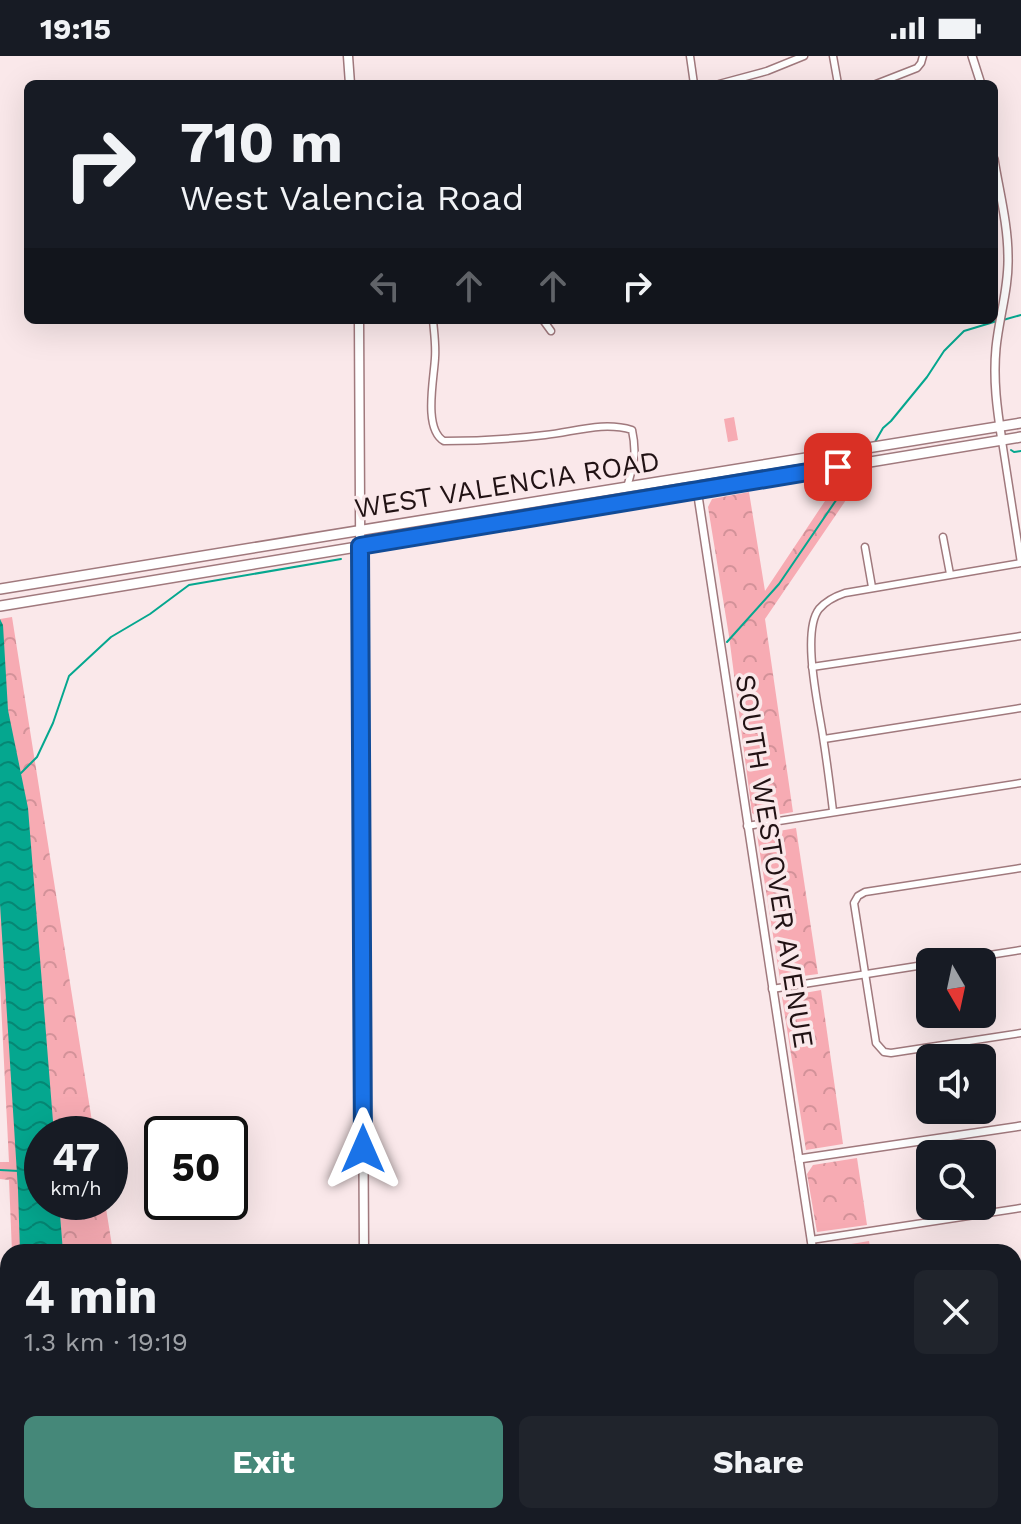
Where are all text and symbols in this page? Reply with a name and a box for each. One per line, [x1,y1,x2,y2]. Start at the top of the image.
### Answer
text: 19:15 [40,11,111,46]
text: 710 m [180,110,343,176]
icon: right [48,112,152,216]
text: West Valencia Road [180,177,524,219]
icon: left [363,264,407,308]
icon: ahead [447,264,491,308]
icon: ahead [531,264,575,308]
icon: right [615,264,659,308]
pin [804,433,872,501]
street label: WEST VALENCIA ROAD [352,444,662,525]
icon: arrive [816,445,860,489]
street label: SOUTH WESTOVER AVENUE [729,672,820,1050]
north arrow [916,948,996,1028]
map controls [916,948,996,1220]
button: sound [916,1044,996,1124]
position arrow [321,1107,405,1191]
speed limit sign: 50 [144,1116,248,1220]
text: 47 [52,1134,100,1181]
button: search [916,1140,996,1220]
text: km/h [50,1176,102,1200]
text: 4 min [24,1268,158,1325]
button: close [914,1270,998,1354]
text: 1.3 km · 19:19 [24,1327,188,1357]
button: Exit [24,1416,503,1508]
button: Share [519,1416,998,1508]

